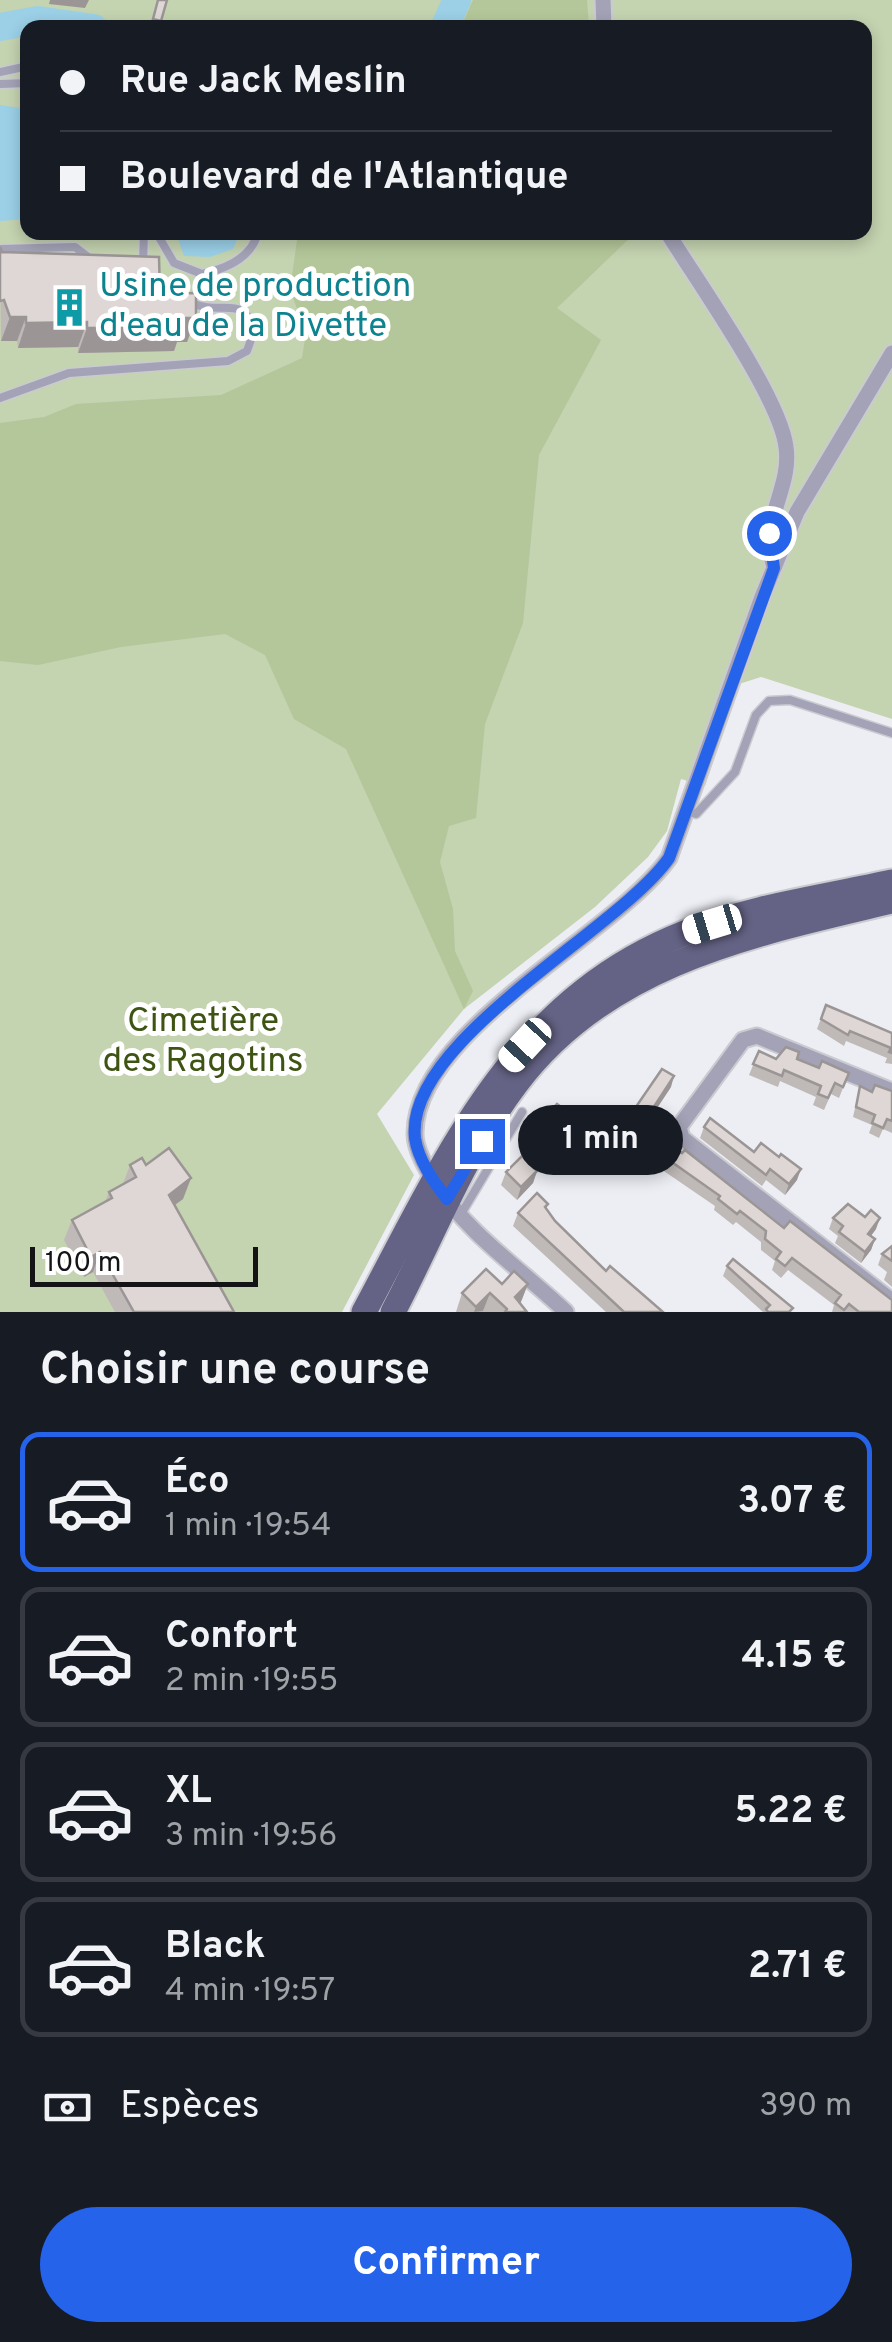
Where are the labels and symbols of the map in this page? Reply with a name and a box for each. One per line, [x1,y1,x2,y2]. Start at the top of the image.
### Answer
place label: Usine de production d'eau de la Divette [99,265,411,349]
building icon: Usine de production d'eau de la Divette [48,286,90,328]
route start [747,511,792,556]
car [679,901,745,947]
park label: Cimetière des Ragotins [103,1000,303,1084]
car [494,1013,556,1077]
callout: 1 min [517,1106,682,1176]
route end [460,1119,505,1164]
scale bar [30,1242,258,1286]

